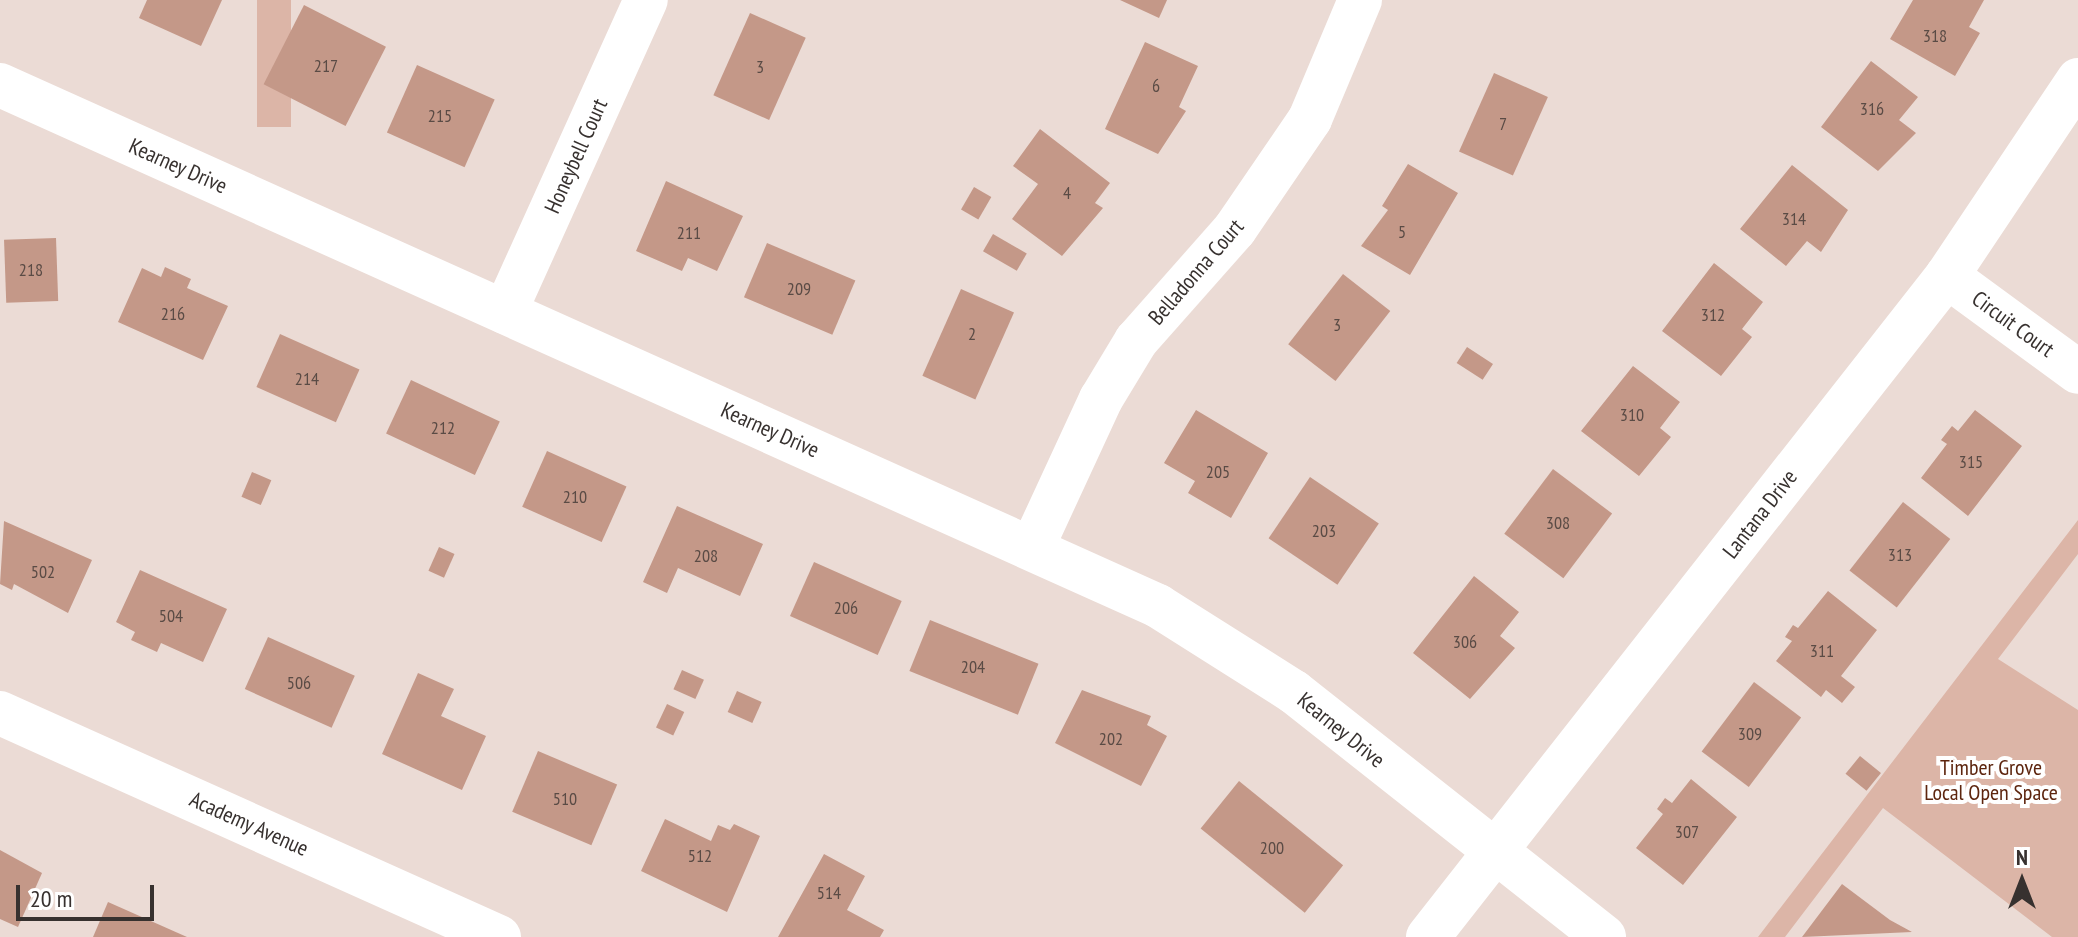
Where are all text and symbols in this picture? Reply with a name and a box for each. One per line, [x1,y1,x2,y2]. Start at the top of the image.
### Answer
house number: 318 [1923,25,1947,47]
house number: 217 [314,55,338,77]
house number: 3 [756,56,764,78]
house number: 6 [1152,75,1160,97]
street label: Honeybell Court [539,95,613,217]
house number: 316 [1860,98,1884,120]
house number: 215 [428,105,452,127]
house number: 7 [1499,113,1507,135]
street label: Kearney Drive [125,133,231,199]
house number: 4 [1063,182,1071,204]
house number: 314 [1782,208,1806,230]
street label: Belladonna Court [1143,214,1249,330]
house number: 5 [1398,221,1406,243]
house number: 211 [677,222,701,244]
house number: 218 [19,259,43,281]
house number: 209 [787,278,811,300]
street label: Circuit Court [1967,285,2059,363]
house number: 216 [161,303,185,325]
house number: 312 [1701,304,1725,326]
house number: 3 [1333,314,1341,336]
house number: 2 [968,323,976,345]
house number: 214 [295,368,319,390]
street label: Kearney Drive [717,397,823,463]
house number: 310 [1620,404,1644,426]
house number: 212 [431,417,455,439]
house number: 315 [1959,451,1983,473]
house number: 205 [1206,461,1230,483]
street label: Lantana Drive [1717,464,1803,564]
house number: 210 [563,486,587,508]
house number: 308 [1546,512,1570,534]
house number: 203 [1312,520,1336,542]
house number: 313 [1888,544,1912,566]
house number: 208 [694,545,718,567]
house number: 502 [31,561,55,583]
house number: 206 [834,597,858,619]
house number: 504 [159,605,183,627]
house number: 306 [1453,631,1477,653]
house number: 311 [1810,640,1834,662]
house number: 204 [961,656,985,678]
house number: 506 [287,672,311,694]
street label: Kearney Drive [1292,687,1390,773]
house number: 309 [1738,723,1762,745]
house number: 202 [1099,728,1123,750]
park label: Timber Grove Local Open Space [1924,754,2058,806]
street label: Academy Avenue [185,786,313,862]
house number: 510 [553,788,577,810]
house number: 307 [1675,821,1699,843]
house number: 200 [1260,837,1284,859]
north arrow [1982,841,2062,921]
text: N [2016,843,2028,871]
house number: 512 [688,845,712,867]
scale bar [20,869,158,919]
house number: 514 [817,882,841,904]
text: 20 m [30,883,72,914]

